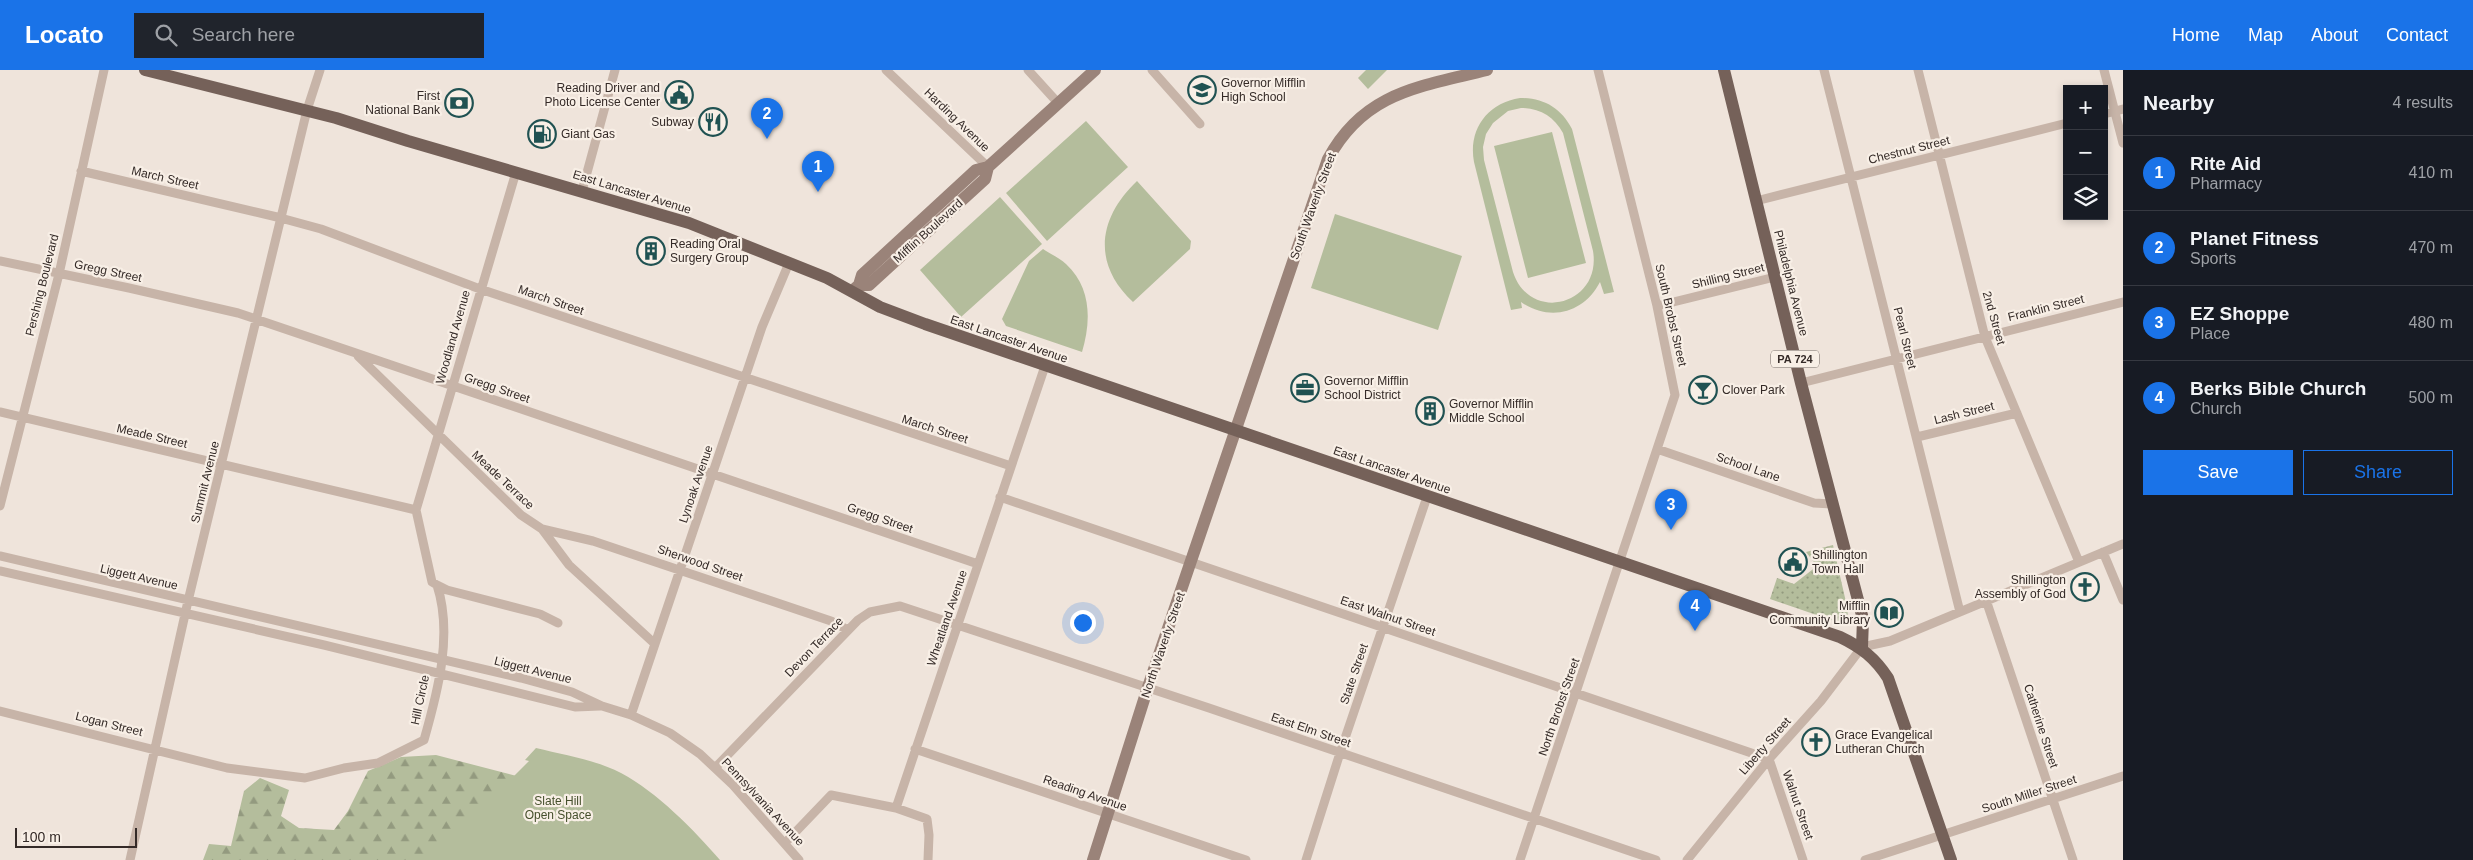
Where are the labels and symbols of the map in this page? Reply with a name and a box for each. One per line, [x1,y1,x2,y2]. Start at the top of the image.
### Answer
school or university icon: Governor Mifflin High School [1187,75,1217,105]
place label: Governor Mifflin High School [1221,76,1305,104]
public building icon: Reading Driver and Photo License Center [664,80,694,110]
place label: Reading Driver and Photo License Center [545,81,660,109]
street label: Harding Avenue [921,85,993,155]
bank icon: First National Bank [444,88,474,118]
place label: First National Bank [365,89,441,117]
pin: 2 [751,98,783,139]
restaurant icon: Subway [698,107,728,137]
place label: Subway [651,115,694,129]
fuel station icon: Giant Gas [527,119,557,149]
place label: Giant Gas [561,127,615,141]
street label: Chestnut Street [1867,133,1952,167]
street label: South Waverly Street [1287,150,1339,261]
pin: 1 [802,151,834,192]
street label: March Street [130,163,201,193]
street label: East Lancaster Avenue [571,167,693,217]
street label: Mifflin Boulevard [890,196,966,266]
street label: Philadelphia Avenue [1771,229,1811,338]
street label: Pershing Boulevard [23,232,61,338]
building icon: Reading Oral Surgery Group [636,236,666,266]
place label: Reading Oral Surgery Group [670,237,749,265]
street label: Gregg Street [73,257,144,285]
street label: Shilling Street [1690,260,1766,292]
street label: South Brobst Street [1652,262,1690,368]
street label: March Street [516,282,586,318]
street label: Woodland Avenue [433,288,473,386]
street label: 2nd Street [1980,289,2009,347]
street label: Franklin Street [2006,292,2086,324]
street label: Pearl Street [1891,306,1920,371]
street label: East Lancaster Avenue [948,312,1070,366]
road number: PA 724 [1771,350,1819,368]
street label: Gregg Street [462,370,532,406]
office icon: Governor Mifflin School District [1290,373,1320,403]
place label: Governor Mifflin School District [1324,374,1408,402]
bar icon: Clover Park [1688,375,1718,405]
place label: Clover Park [1722,383,1786,397]
building icon: Governor Mifflin Middle School [1415,396,1445,426]
place label: Governor Mifflin Middle School [1449,397,1533,425]
street label: Lash Street [1933,399,1996,427]
street label: March Street [900,412,970,446]
street label: Meade Street [115,421,189,451]
street label: Summit Avenue [188,439,222,524]
street label: Lynoak Avenue [676,443,716,525]
street label: East Lancaster Avenue [1331,443,1453,497]
street label: Meade Terrace [469,448,537,513]
street label: School Lane [1714,450,1782,485]
pin: 3 [1655,489,1687,530]
street label: Gregg Street [845,500,915,536]
street label: Sherwood Street [655,542,745,584]
public building icon: Shillington Town Hall [1778,547,1808,577]
place label: Shillington Town Hall [1812,548,1867,576]
street label: Liggett Avenue [99,561,179,593]
street label: Wheatland Avenue [924,568,970,668]
church icon: Shillington Assembly of God [2070,572,2100,602]
place label: Shillington Assembly of God [1975,573,2066,601]
street label: North Waverly Street [1138,590,1188,700]
pin: 4 [1679,590,1711,631]
street label: East Walnut Street [1339,593,1438,639]
library icon: Mifflin Community Library [1874,598,1904,628]
place label: Mifflin Community Library [1769,599,1870,627]
your location [1070,610,1096,636]
street label: Devon Terrace [782,614,846,680]
street label: State Street [1337,641,1371,706]
street label: Liggett Avenue [493,654,573,686]
street label: North Brobst Street [1536,656,1583,758]
street label: Hill Circle [408,673,432,726]
street label: Catherine Street [2021,682,2061,770]
street label: Logan Street [74,709,145,739]
street label: East Elm Street [1269,710,1353,750]
street label: Liberty Street [1736,714,1794,778]
church icon: Grace Evangelical Lutheran Church [1801,727,1831,757]
place label: Grace Evangelical Lutheran Church [1835,728,1932,756]
street label: Pennsylvania Avenue [719,755,807,849]
street label: Walnut Street [1780,769,1817,842]
street label: Reading Avenue [1041,772,1129,814]
street label: South Miller Street [1980,772,2079,816]
park label: Slate Hill Open Space [525,794,592,822]
scale bar [15,825,138,848]

